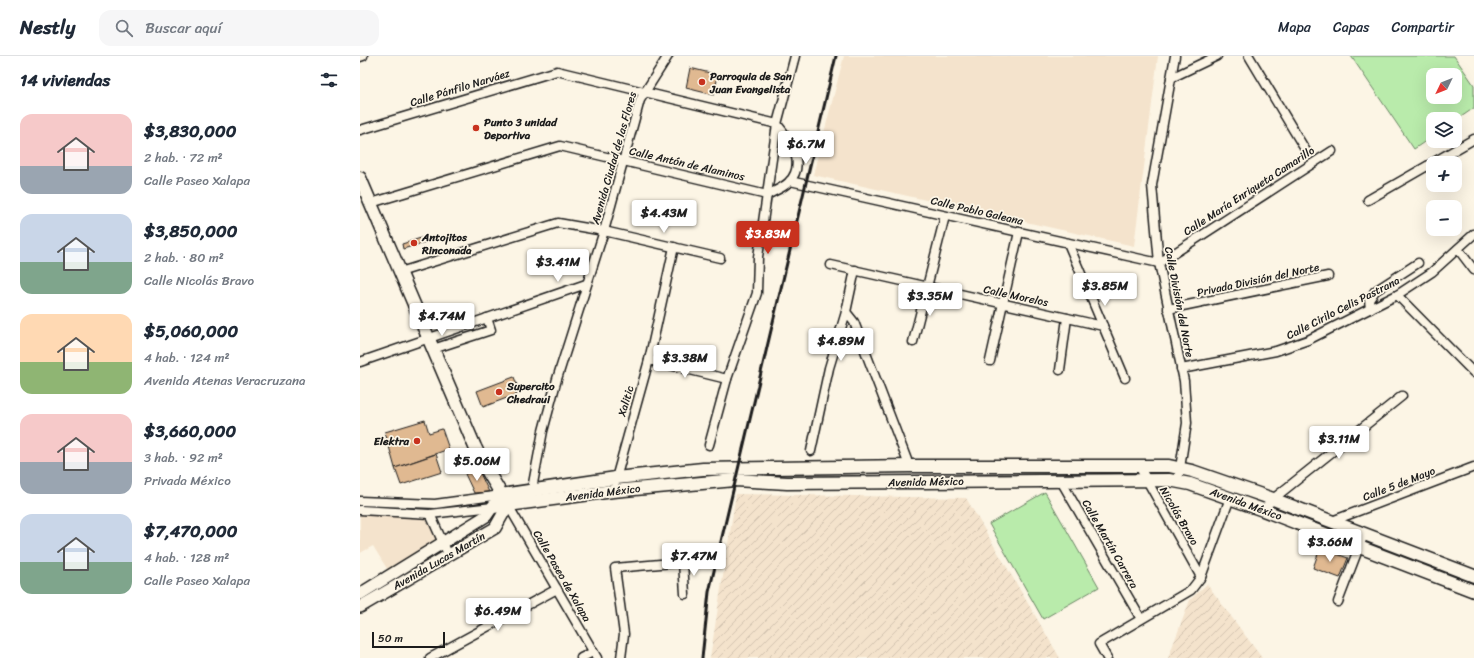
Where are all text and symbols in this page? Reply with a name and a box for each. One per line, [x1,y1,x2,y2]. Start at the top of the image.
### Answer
search box [99,10,379,46]
text: Nestly [20,11,75,44]
text: Buscar aquí [145,15,222,41]
text: Mapa [1278,15,1311,40]
text: Capas [1333,15,1370,40]
text: Compartir [1392,15,1454,40]
icon: search [113,17,135,39]
street label: Calle Pánfilo Narváez [408,64,513,112]
text: 14 viviendas [20,65,110,95]
place label: Parroquia de San Juan Evangelista [709,67,792,99]
north arrow [1426,68,1462,104]
map controls [1426,68,1462,236]
icon: filters [318,69,340,91]
marker: Parroquia de San Juan Evangelista [697,77,707,87]
street label: Avenida Ciudad de las Flores [586,88,642,228]
button: layers [1426,112,1462,148]
place label: Punto 3 unidad Deportiva [484,113,558,145]
text: $3,830,000 [144,116,236,146]
marker: Punto 3 unidad Deportiva [471,123,481,133]
icon: home [52,130,100,178]
pin: $6.7M [778,131,834,165]
text: $6.7M [787,132,825,155]
street label: Calle Antón de Alaminos [627,141,747,187]
street label: Calle María Enriqueta Camarillo [1180,141,1319,241]
text: 2 hab. · 72 m² [144,146,223,169]
button: + [1426,156,1462,192]
text: Calle Paseo Xalapa [144,169,250,192]
street label: Calle Pablo Galeana [929,191,1026,231]
pin: $4.43M [631,200,697,234]
button: − [1426,200,1462,236]
text: $4.43M [641,201,687,224]
text: $3,850,000 [144,216,238,246]
pin: $3.83M [735,221,801,255]
text: $3.83M [745,222,791,245]
place label: Antojitos Rinconada [421,228,472,260]
icon: home [52,230,100,278]
marker: Antojitos Rinconada [409,238,419,248]
street label: Calle División del Norte [1159,245,1199,359]
text: 2 hab. · 80 m² [144,246,224,269]
pin: $3.41M [525,249,591,283]
text: $3.41M [536,250,580,273]
street label: Privada División del Norte [1195,258,1322,302]
text: Calle Nicolás Bravo [144,269,254,292]
street label: Calle Cirilo Celis Pastrana [1283,271,1404,345]
pin: $3.85M [1072,273,1138,307]
text: $3.85M [1082,274,1128,297]
street label: Calle Morelos [982,280,1051,312]
pin: $3.35M [897,283,963,317]
text: $3.35M [907,284,953,307]
pin: $4.74M [409,303,475,337]
text: $4.74M [419,304,465,327]
text: $5,060,000 [144,316,238,346]
pin: $4.89M [808,328,874,362]
text: $4.89M [817,329,865,352]
icon: home [52,330,100,378]
pin: $3.38M [652,345,718,379]
text: 4 hab. · 124 m² [144,346,230,369]
text: $3.38M [662,346,708,369]
text: Avenida Atenas Veracruzana [144,369,306,392]
place label: Supercito Chedraui [506,377,555,409]
street label: Xalitic [612,383,640,420]
marker: Supercito Chedraui [494,387,504,397]
text: $3,660,000 [144,416,236,446]
pin: $3.11M [1306,426,1372,460]
text: $3.11M [1318,427,1360,450]
icon: home [52,430,100,478]
place label: Elektra [374,432,409,451]
marker: Elektra [412,436,422,446]
text: 3 hab. · 92 m² [144,446,223,469]
pin: $5.06M [444,448,510,482]
text: $5.06M [454,449,500,472]
street label: Calle 5 de Mayo [1360,461,1438,507]
text: Privada México [144,469,231,492]
street label: Avenida México [887,472,964,492]
street label: Avenida México [563,479,642,507]
street label: Avenida México [1206,482,1285,526]
street label: Nicolás Bravo [1154,483,1204,549]
street label: Calle Martín Carrera [1077,496,1144,593]
text: $7,470,000 [144,516,238,546]
street label: Calle Paseo de Xalapa [528,526,596,626]
street label: Avenida Lucas Martín [388,527,489,596]
pin: $3.66M [1297,529,1363,563]
icon: home [52,530,100,578]
text: $3.66M [1307,530,1353,553]
pin: $7.47M [661,543,727,577]
text: $7.47M [671,544,717,567]
text: 4 hab. · 128 m² [144,546,229,569]
text: Calle Paseo Xalapa [144,569,250,592]
pin: $6.49M [465,598,531,632]
text: $6.49M [475,599,521,622]
text: 50 m [378,629,403,648]
scale bar [372,630,445,649]

